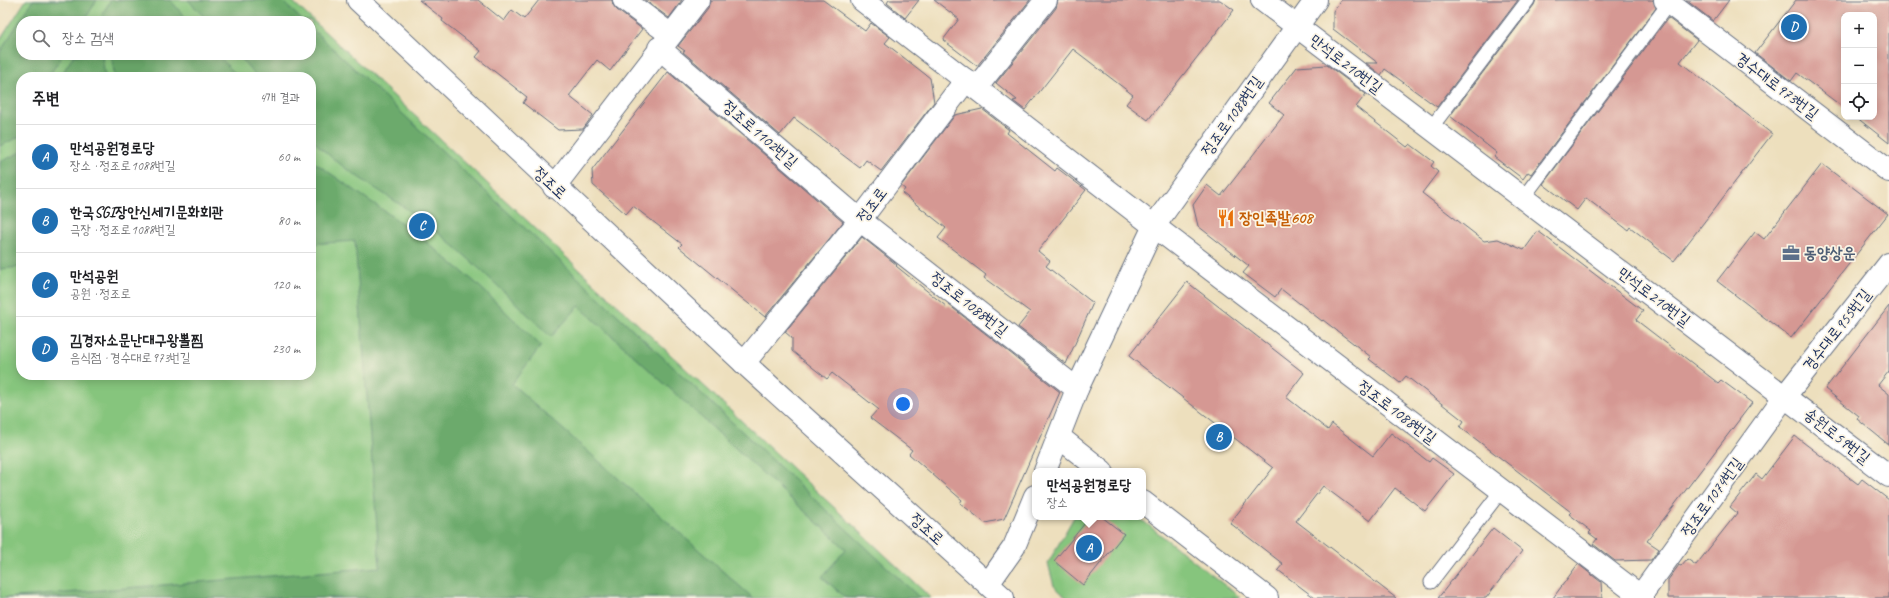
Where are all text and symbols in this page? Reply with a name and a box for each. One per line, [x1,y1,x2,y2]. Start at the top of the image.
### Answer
pin: D [1781,12,1807,42]
map controls [1841,12,1877,120]
button: + [1841,12,1877,48]
search box [16,16,316,60]
icon: search [30,27,52,49]
text: 장소 검색 [62,29,114,48]
street label: 만석로210번길 [1306,30,1386,98]
street label: 경수대로973번길 [1732,48,1823,124]
button: − [1841,48,1877,84]
street label: 정조로1088번길 [1197,72,1267,160]
button: locate [1841,84,1877,120]
text: 주변 [32,88,59,109]
text: 4개 결과 [260,90,300,106]
street label: 정조로1102번길 [718,96,802,172]
text: 만석공원경로당 [70,139,155,158]
text: A [42,149,48,165]
text: 60 m [278,149,300,165]
text: 장소 · 정조로1088번길 [70,158,175,174]
street label: 정조로 [529,163,571,203]
street label: 정조로 [852,184,892,226]
text: 한국SGI장안신세기문화회관 [70,203,224,222]
restaurant icon: 장인족발608 [1216,208,1236,228]
place label: 장인족발608 [1239,208,1314,228]
pin: C [409,211,435,241]
text: B [42,213,48,229]
text: 80 m [278,213,300,229]
text: 극장 · 정조로1088번길 [70,222,175,238]
office icon: 동양상운 [1781,243,1801,263]
place label: 동양상운 [1804,243,1856,263]
street label: 만석로210번길 [1614,263,1694,331]
text: 만석공원 [70,267,118,286]
street label: 정조로1088번길 [926,267,1012,341]
text: C [42,277,48,293]
text: 120 m [272,277,300,293]
street label: 경수대로955번길 [1799,285,1875,375]
text: 공원 · 정조로 [70,286,131,302]
text: 김경자소문난대구왕뽈찜 [70,331,203,350]
text: D [41,341,49,357]
text: 230 m [272,341,300,357]
text: 음식점 · 경수대로973번길 [70,350,190,366]
street label: 정조로1088번길 [1354,376,1440,448]
your location [893,394,913,414]
street label: 송원로59번길 [1800,404,1874,468]
pin: B [1206,422,1232,452]
street label: 정조로1074번길 [1677,453,1748,541]
popup [1032,468,1146,520]
text: 만석공원경로당 [1047,476,1131,495]
text: 장소 [1047,495,1068,511]
street label: 정조로 [906,509,948,549]
pin: A [1076,533,1102,563]

